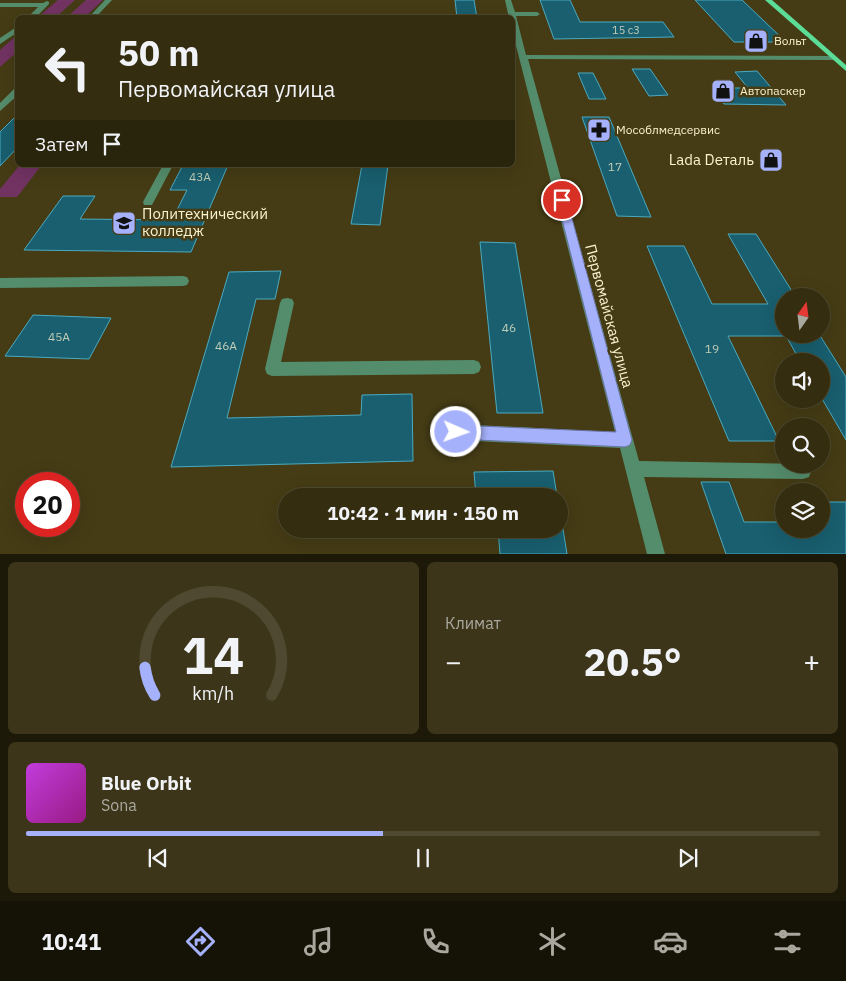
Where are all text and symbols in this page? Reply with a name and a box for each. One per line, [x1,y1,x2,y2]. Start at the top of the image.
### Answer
house number: 15 с3 [612,23,640,37]
shop icon: Вольт [743,28,769,54]
text: 50 m [118,30,200,76]
place label: Вольт [774,33,807,48]
icon: left [35,35,100,100]
text: Первомайская улица [118,74,335,103]
shop icon: Автопаскер [710,78,736,104]
place label: Автопаскер [740,83,806,98]
pharmacy icon: Мособлмедсервис [586,117,612,143]
place label: Мособлмедсервис [616,122,720,137]
icon: arrive [98,130,126,158]
text: Затем [35,132,88,156]
shop icon: Lada Dеталь [758,147,784,173]
place label: Lada Dеталь [669,150,754,169]
house number: 17 [608,159,622,174]
house number: 43А [189,169,211,184]
pin [541,179,583,221]
icon: arrive [548,186,576,214]
place label: Политехнический колледж [142,204,268,240]
school or university icon: Политехнический колледж [111,210,137,236]
street label: Первомайская улица [581,242,638,390]
north arrow [775,288,830,342]
map controls [775,288,830,538]
house number: 46 [502,320,516,335]
house number: 45А [48,329,70,344]
house number: 46А [215,338,237,353]
house number: 19 [705,341,719,356]
button: sound [775,353,830,408]
position arrow [429,405,481,457]
button: search [775,418,830,473]
speed limit sign: 20 [15,472,80,537]
button: layers [775,483,830,538]
text: 10:42 · 1 мин · 150 m [327,501,519,525]
text: Климат [445,613,501,633]
text: 14 [182,621,245,688]
text: 20.5° [583,637,682,686]
text: − [445,643,462,680]
text: + [803,643,820,680]
text: km/h [193,682,235,705]
text: Blue Orbit [101,771,191,795]
text: Sona [101,795,137,815]
icon: previous [144,844,172,872]
icon: pause [409,844,437,872]
icon: next [674,844,702,872]
icon: directions [183,924,218,959]
icon: music [301,924,336,959]
icon: phone [418,924,453,959]
icon: climate [535,924,570,959]
icon: car [653,924,688,959]
icon: filters [770,924,805,959]
text: 10:41 [41,927,101,956]

